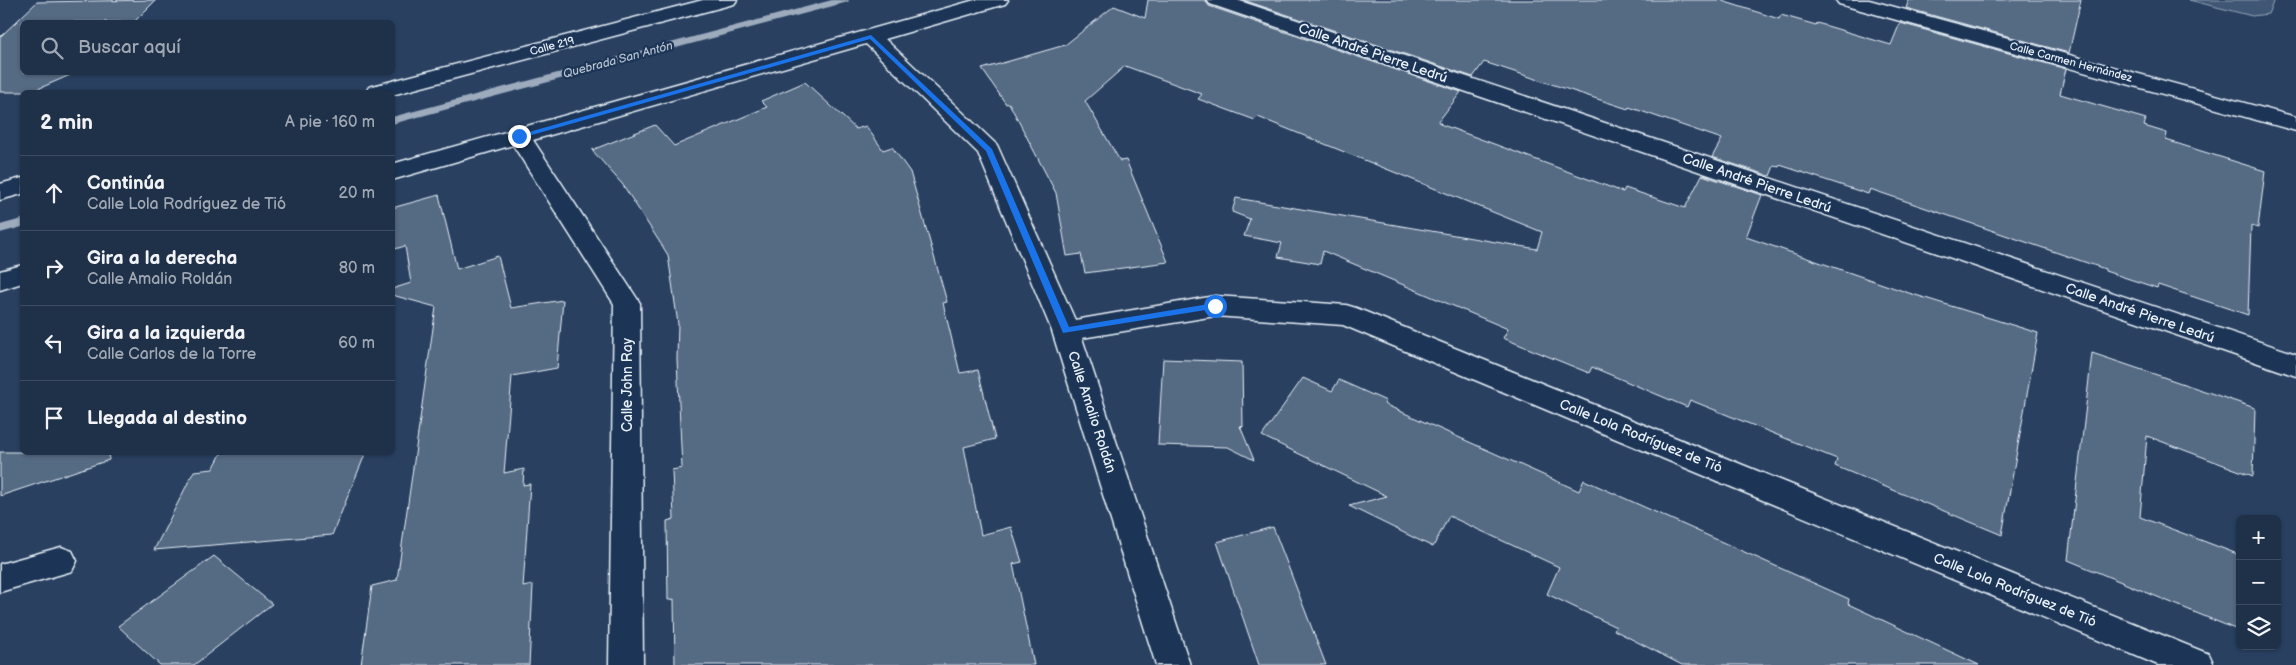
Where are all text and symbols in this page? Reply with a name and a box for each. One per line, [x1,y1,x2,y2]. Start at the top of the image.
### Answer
street label: Calle André Pierre Ledrú [1296,19,1450,87]
search box [20,20,395,75]
icon: search [38,34,66,62]
street label: Calle 219 [528,34,576,58]
text: Buscar aquí [78,36,181,59]
water label: Quebrada San Antón [561,38,675,82]
street label: Calle Carmen Hernández [2008,39,2134,85]
text: 2 min [40,110,93,135]
text: A pie · 160 m [285,113,375,132]
route end [508,125,531,148]
street label: Calle André Pierre Ledrú [1680,149,1834,217]
text: Continúa [87,172,165,195]
icon: ahead [40,179,68,207]
text: 20 m [339,184,375,203]
text: Calle Lola Rodríguez de Tió [87,195,286,214]
text: Gira a la derecha [87,247,237,270]
icon: right [40,254,68,282]
text: 80 m [339,259,375,278]
text: Calle Amalio Roldán [87,270,232,289]
street label: Calle André Pierre Ledrú [2063,279,2217,347]
route start [1204,295,1227,318]
text: Gira a la izquierda [87,322,245,345]
icon: left [40,329,68,357]
text: 60 m [338,334,375,353]
street label: Calle John Ray [619,337,636,432]
text: Calle Carlos de la Torre [87,345,256,364]
street label: Calle Amalio Roldán [1064,349,1120,475]
street label: Calle Lola Rodríguez de Tió [1557,395,1725,477]
icon: arrive [40,404,68,432]
text: Llegada al destino [87,407,247,430]
map controls [2236,515,2281,650]
button: + [2236,515,2281,560]
street label: Calle Lola Rodríguez de Tió [1931,549,2099,631]
button: − [2236,560,2281,605]
button: layers [2236,605,2281,650]

